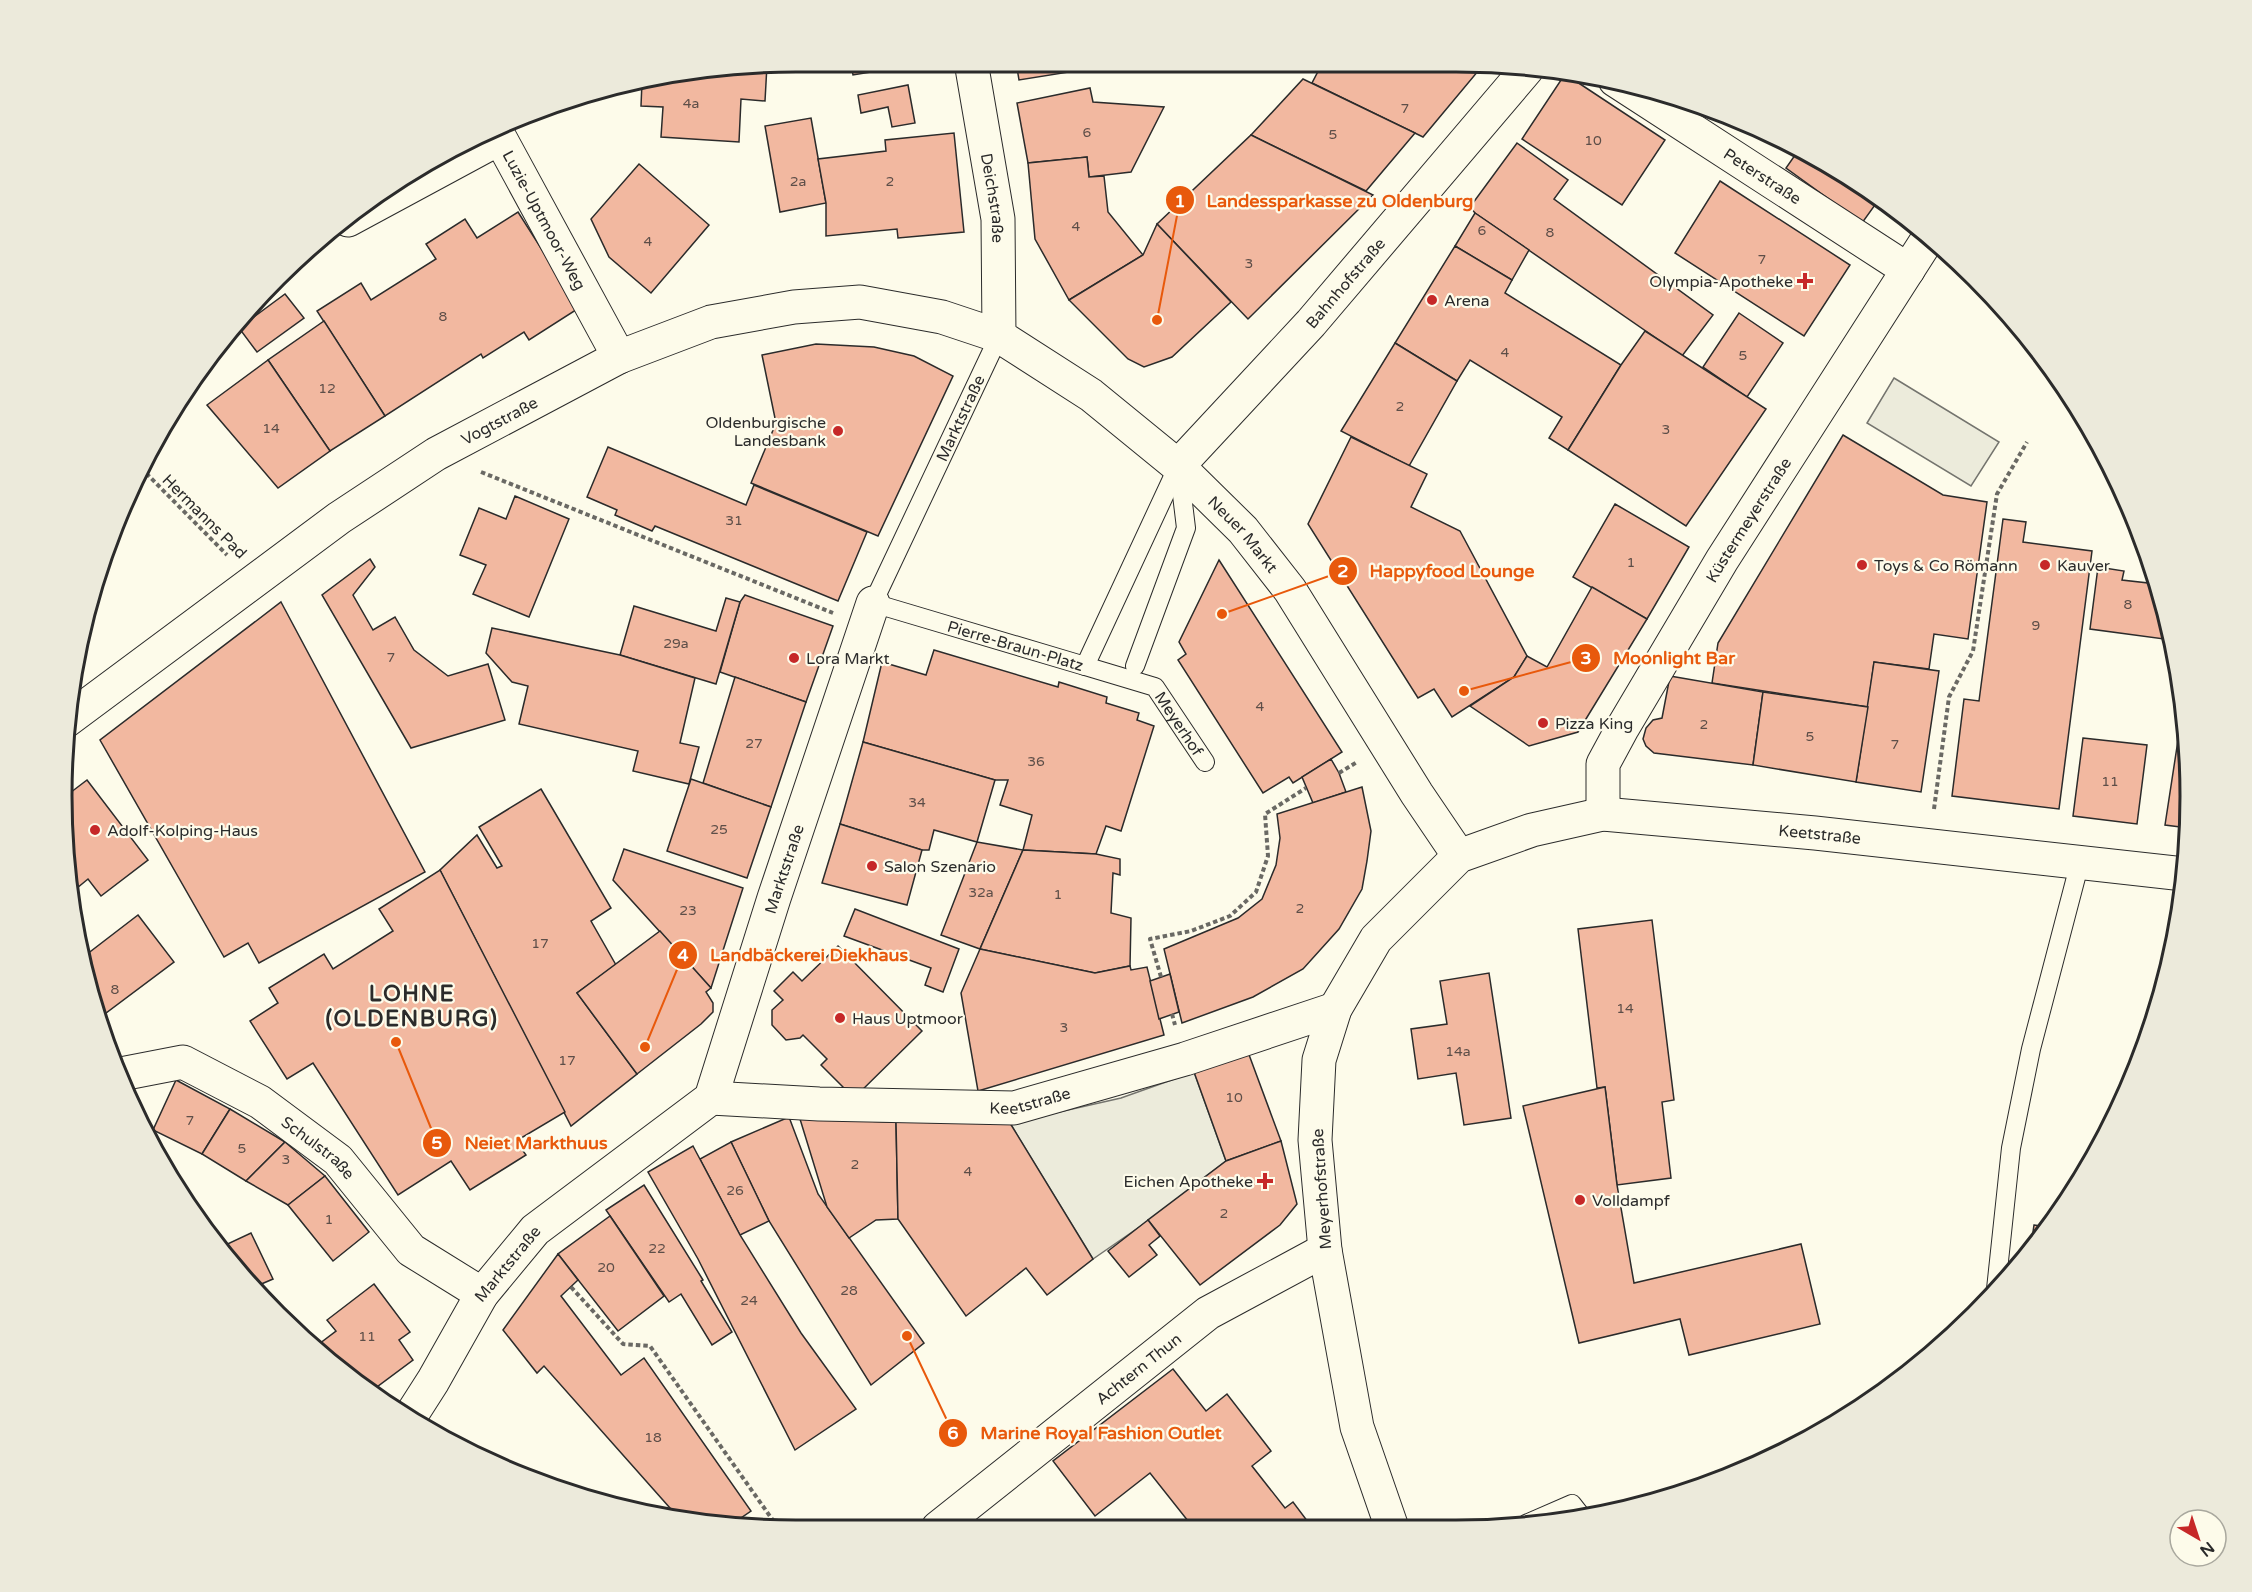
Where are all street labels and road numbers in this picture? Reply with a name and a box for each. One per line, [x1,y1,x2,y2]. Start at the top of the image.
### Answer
street label: Peterstraße [1720,144,1805,209]
street label: Luzie-Uptmoor-Weg [498,147,590,294]
street label: Deichstraße [976,152,1007,243]
street label: Bahnhofstraße [1302,234,1390,333]
street label: Marktstraße [932,372,990,465]
street label: Vogtstraße [458,393,541,450]
street label: Küstermeyerstraße [1702,454,1796,587]
street label: Hermanns Pad [158,470,251,563]
street label: Neuer Markt [1203,492,1282,577]
street label: Pierre-Braun-Platz [945,617,1086,676]
street label: Meyerhof [1150,688,1208,761]
street label: Keetstraße [1778,821,1862,849]
street label: Marktstraße [761,822,809,917]
street label: Keetstraße [989,1083,1073,1119]
street label: Schulstraße [277,1112,359,1184]
street label: Meyerhofstraße [1308,1128,1336,1250]
street label: Marktstraße [471,1222,545,1307]
street label: Achtern Thun [1092,1329,1186,1409]

